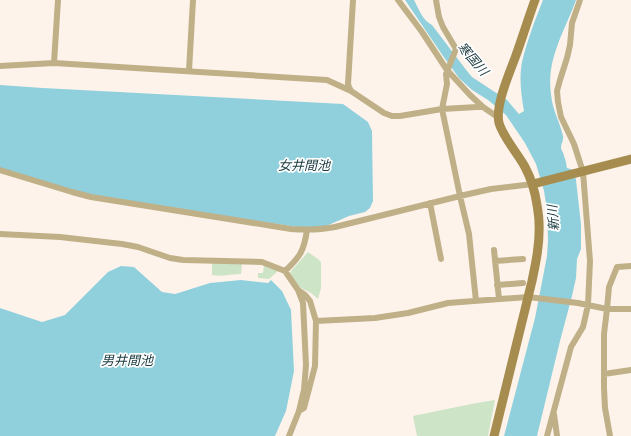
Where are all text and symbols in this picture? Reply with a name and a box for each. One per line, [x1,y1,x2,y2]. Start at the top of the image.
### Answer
water label: 寒国川 [454,39,494,81]
water label: 女井間池 [278,157,332,174]
water label: 新川 [543,202,562,232]
water label: 男井間池 [101,352,155,369]

